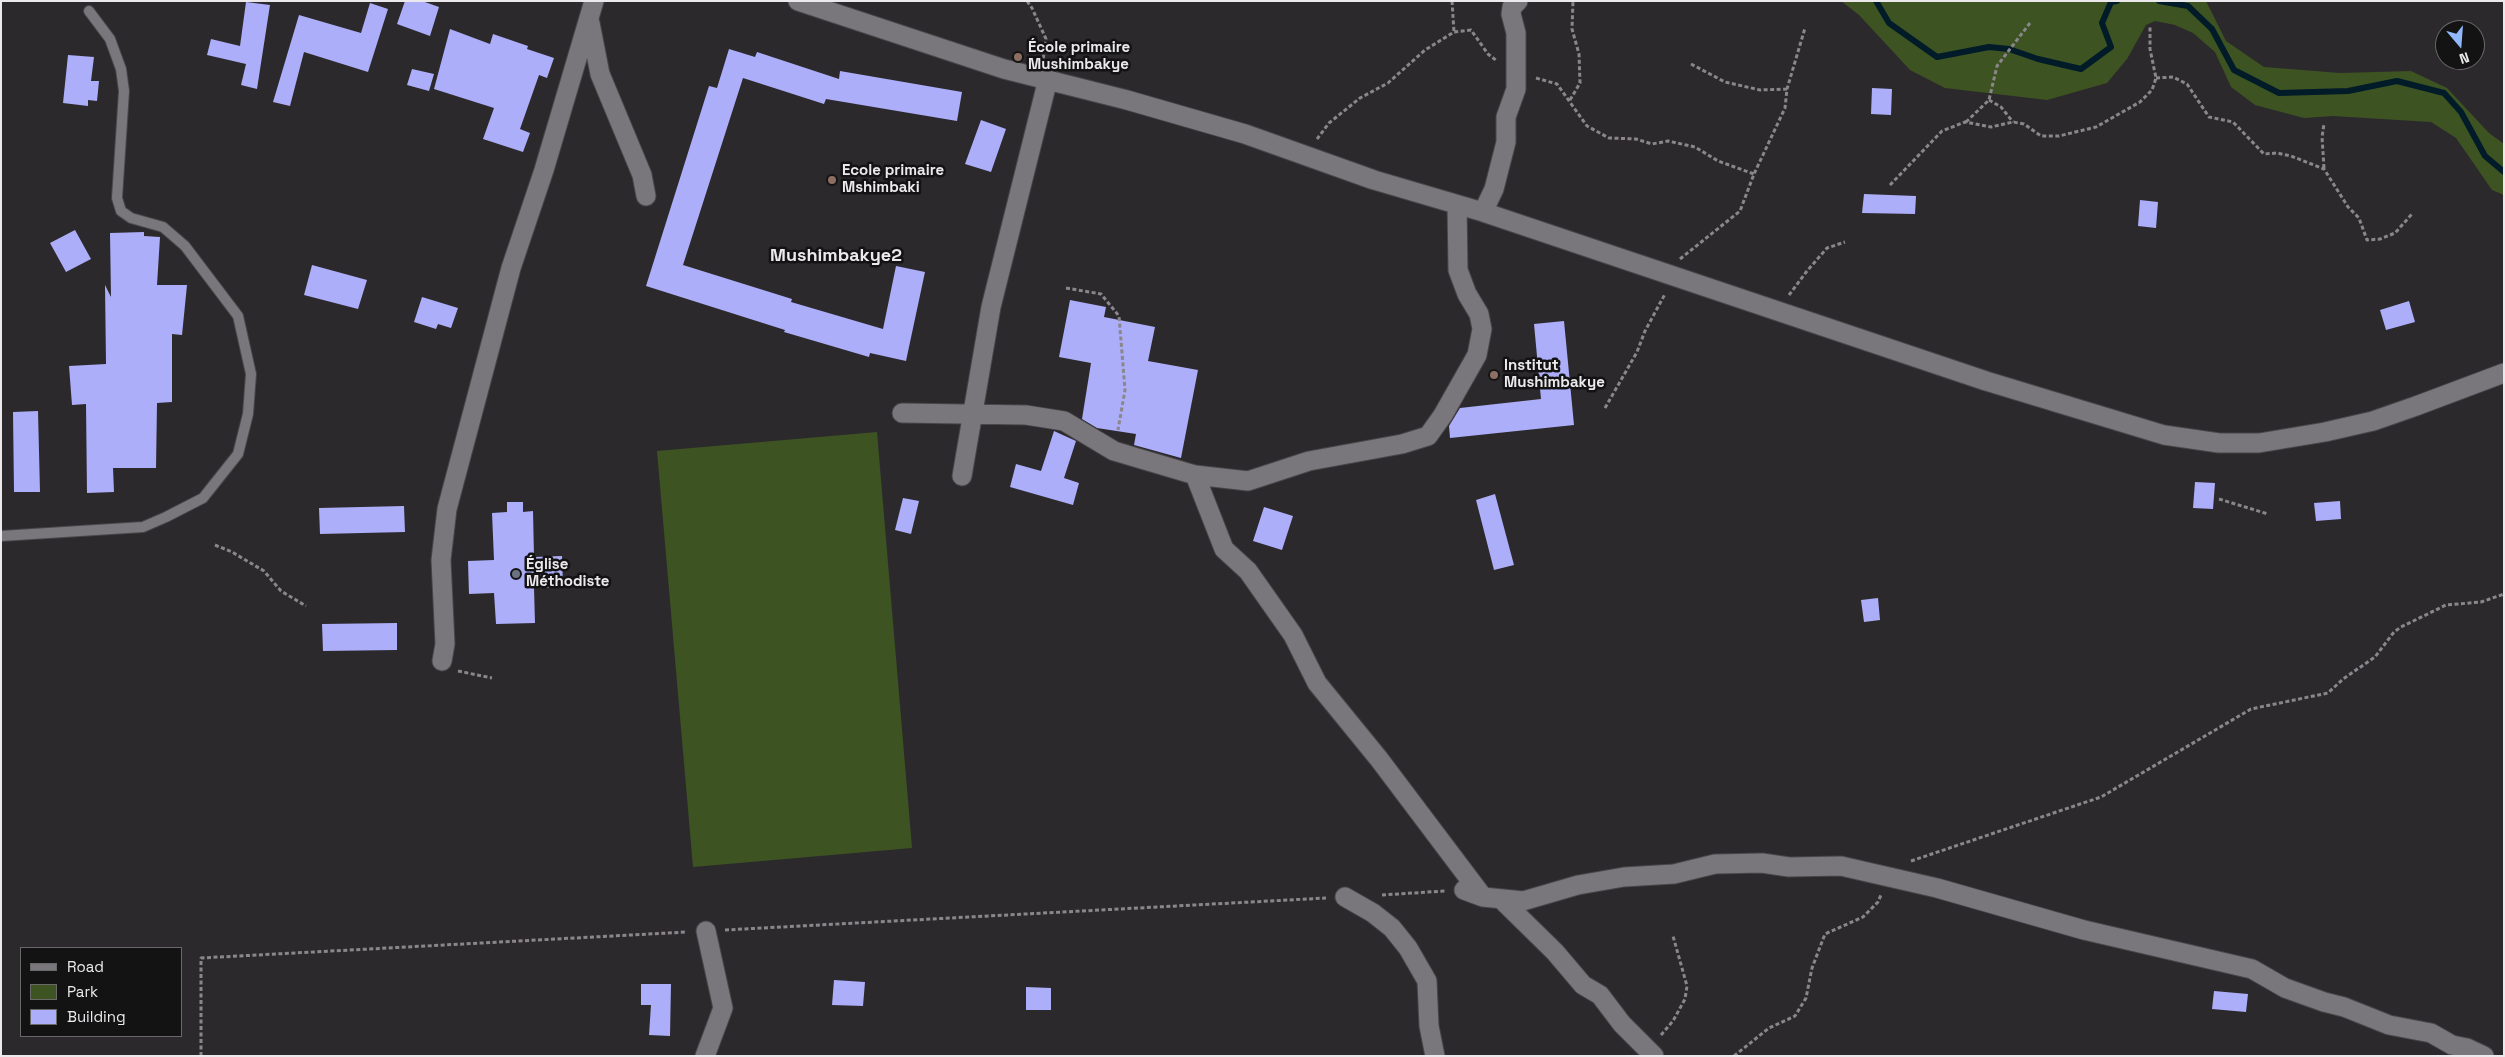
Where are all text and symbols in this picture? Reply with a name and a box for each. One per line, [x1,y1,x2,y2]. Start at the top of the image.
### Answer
north arrow [2435,20,2485,70]
place label: École primaire Mushimbakye [1028,39,1130,74]
text: N [2457,48,2472,68]
marker: École primaire Mushimbakye [1012,51,1024,63]
place label: Ecole primaire Mshimbaki [842,162,944,197]
marker: Ecole primaire Mshimbaki [826,174,838,186]
district label: Mushimbakye2 [770,245,902,267]
place label: Institut Mushimbakye [1504,357,1605,392]
marker: Institut Mushimbakye [1488,369,1500,381]
place label: Église Méthodiste [526,556,609,591]
marker: Église Méthodiste [510,568,522,580]
legend [20,947,182,1037]
text: Road [67,957,104,976]
text: Park [67,982,98,1001]
text: Building [67,1007,126,1026]

